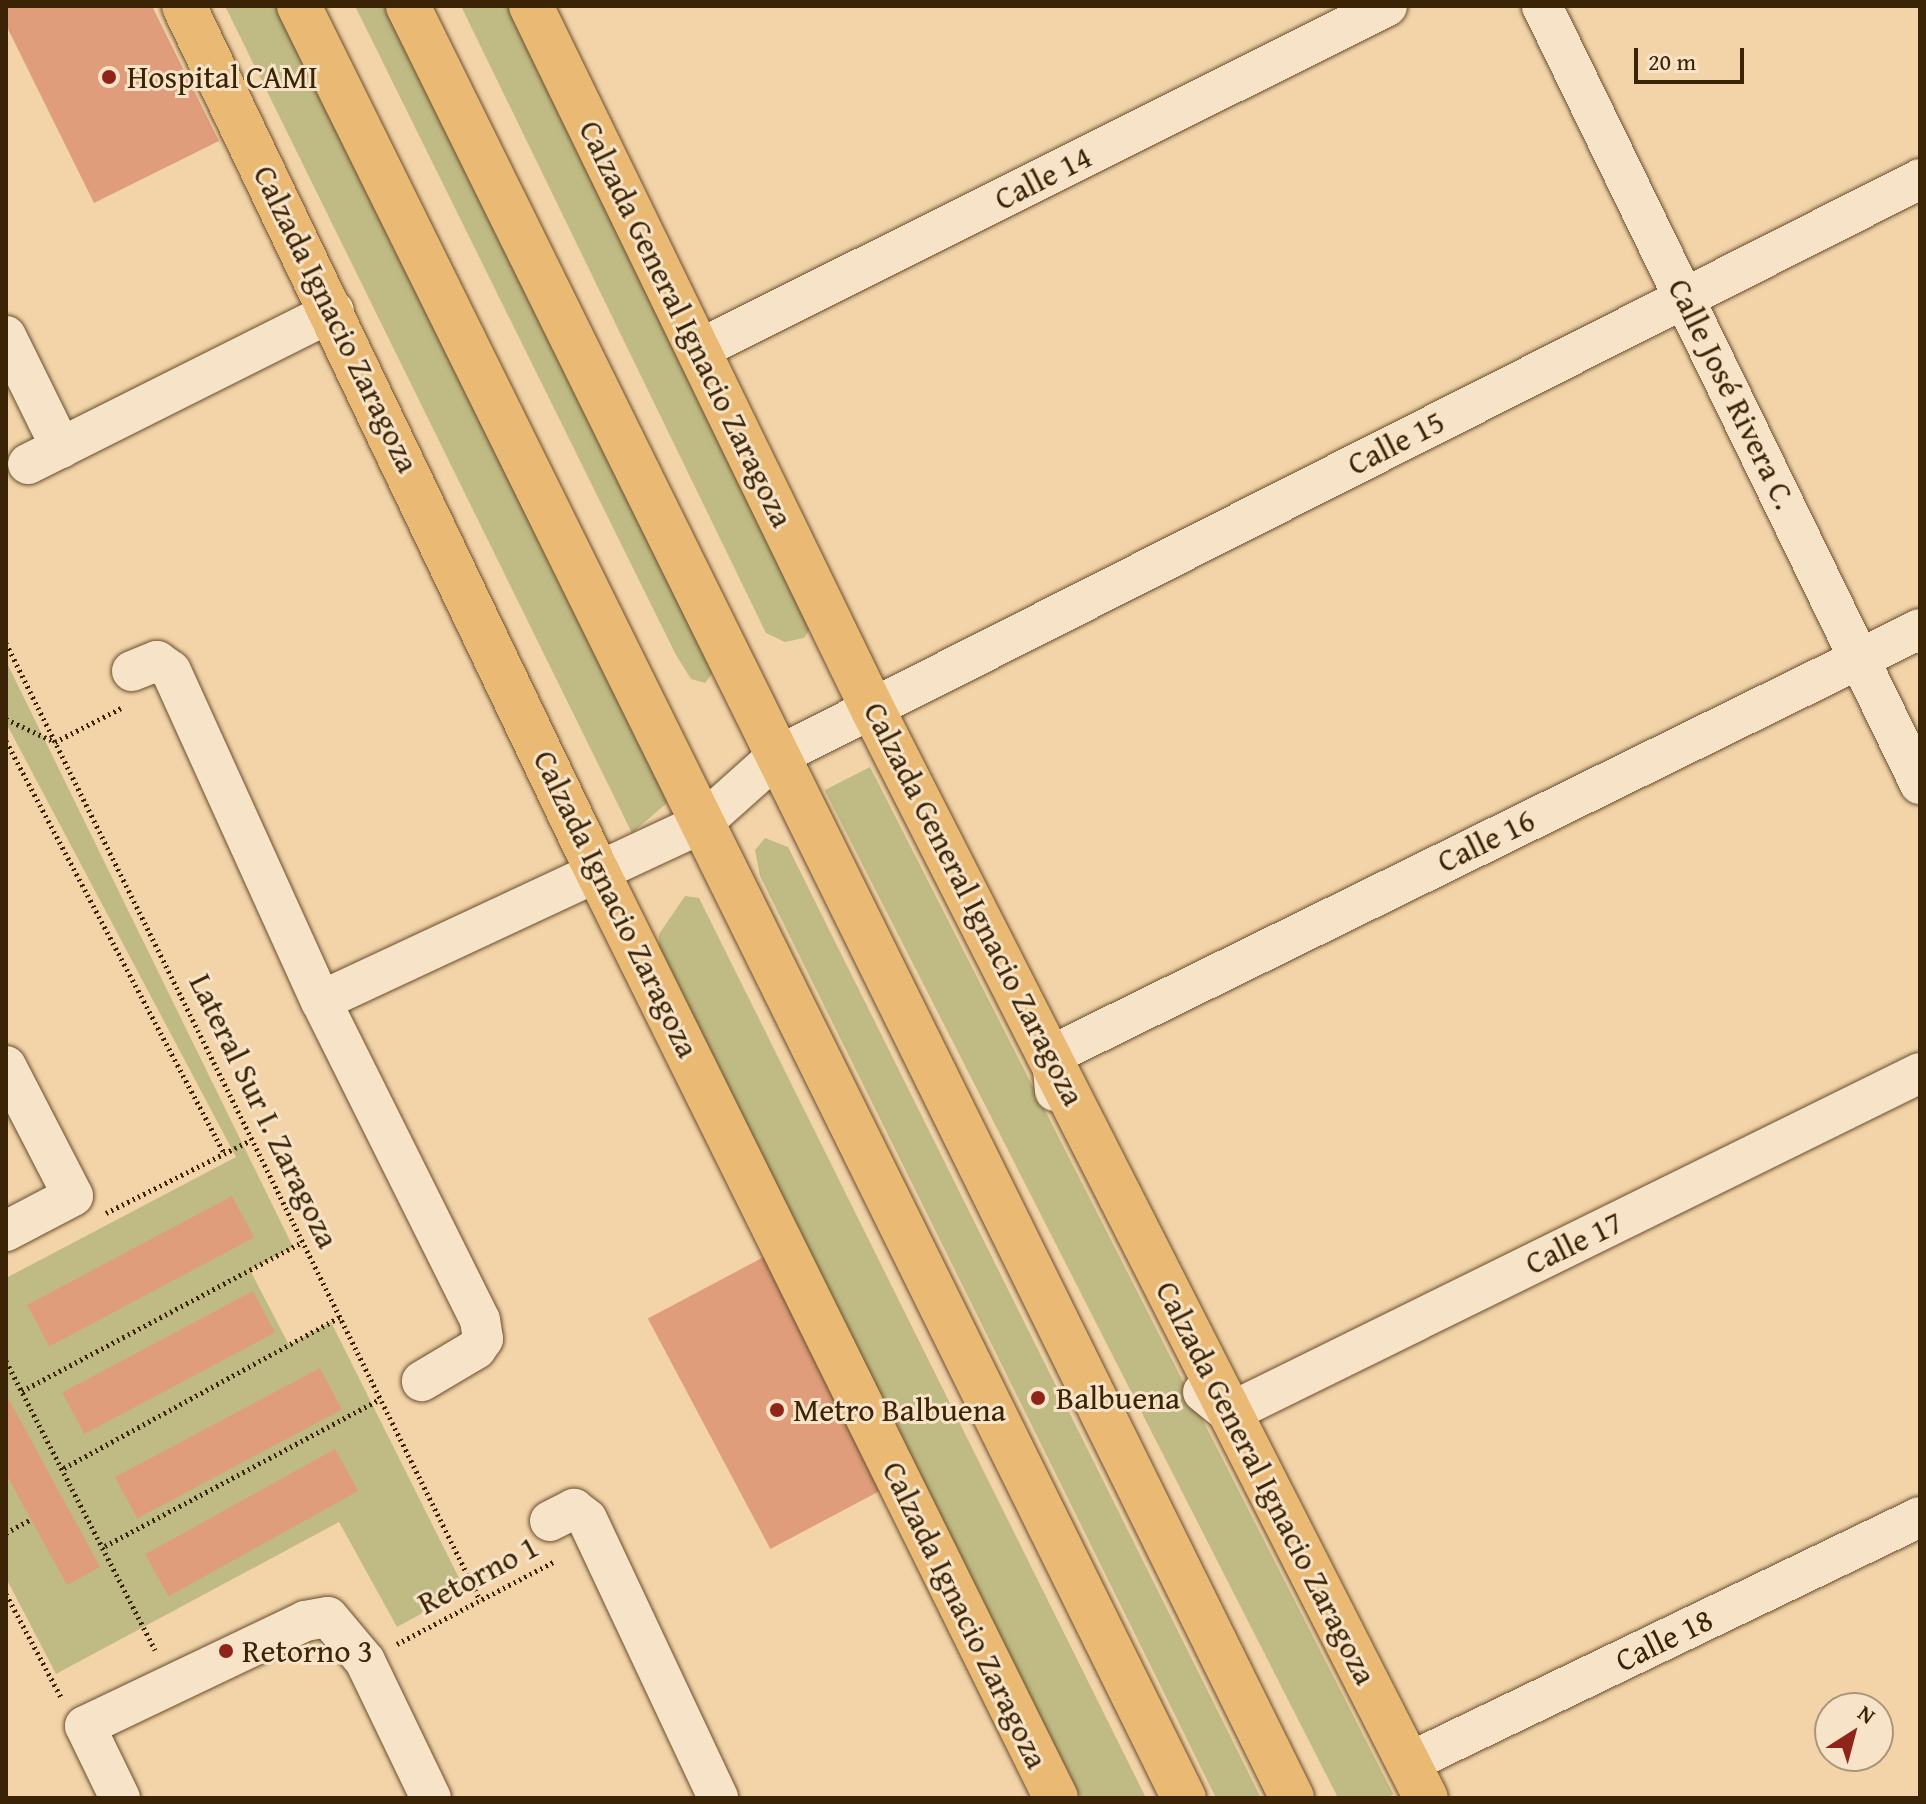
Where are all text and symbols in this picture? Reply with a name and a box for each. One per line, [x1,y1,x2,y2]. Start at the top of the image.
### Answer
scale bar [1638,32,1748,82]
text: 20 m [1648,44,1696,79]
place label: Hospital CAMI [127,58,318,96]
marker: Hospital CAMI [98,66,120,88]
street label: Calzada General Ignacio Zaragoza [571,114,801,534]
street label: Calle 14 [988,137,1098,219]
street label: Calzada Ignacio Zaragoza [245,159,427,479]
street label: Calle José Rivera C. [1660,273,1804,515]
street label: Calle 15 [1341,402,1451,484]
street label: Calzada General Ignacio Zaragoza [855,696,1093,1112]
street label: Calzada Ignacio Zaragoza [525,744,707,1064]
street label: Calle 16 [1431,801,1541,881]
street label: Lateral Sur I. Zaragoza [181,968,347,1254]
street label: Calle 17 [1519,1203,1629,1283]
street label: Calzada General Ignacio Zaragoza [1147,1275,1385,1691]
place label: Balbuena [1056,1379,1180,1417]
marker: Balbuena [1027,1387,1049,1409]
place label: Metro Balbuena [793,1391,1006,1429]
marker: Metro Balbuena [768,1401,786,1419]
street label: Calzada Ignacio Zaragoza [874,1455,1056,1775]
street label: Retorno 1 [411,1527,545,1623]
street label: Calle 18 [1609,1600,1719,1680]
place label: Retorno 3 [242,1632,373,1670]
marker: Retorno 3 [217,1642,235,1660]
north arrow [1814,1692,1894,1772]
text: N [1852,1697,1882,1731]

